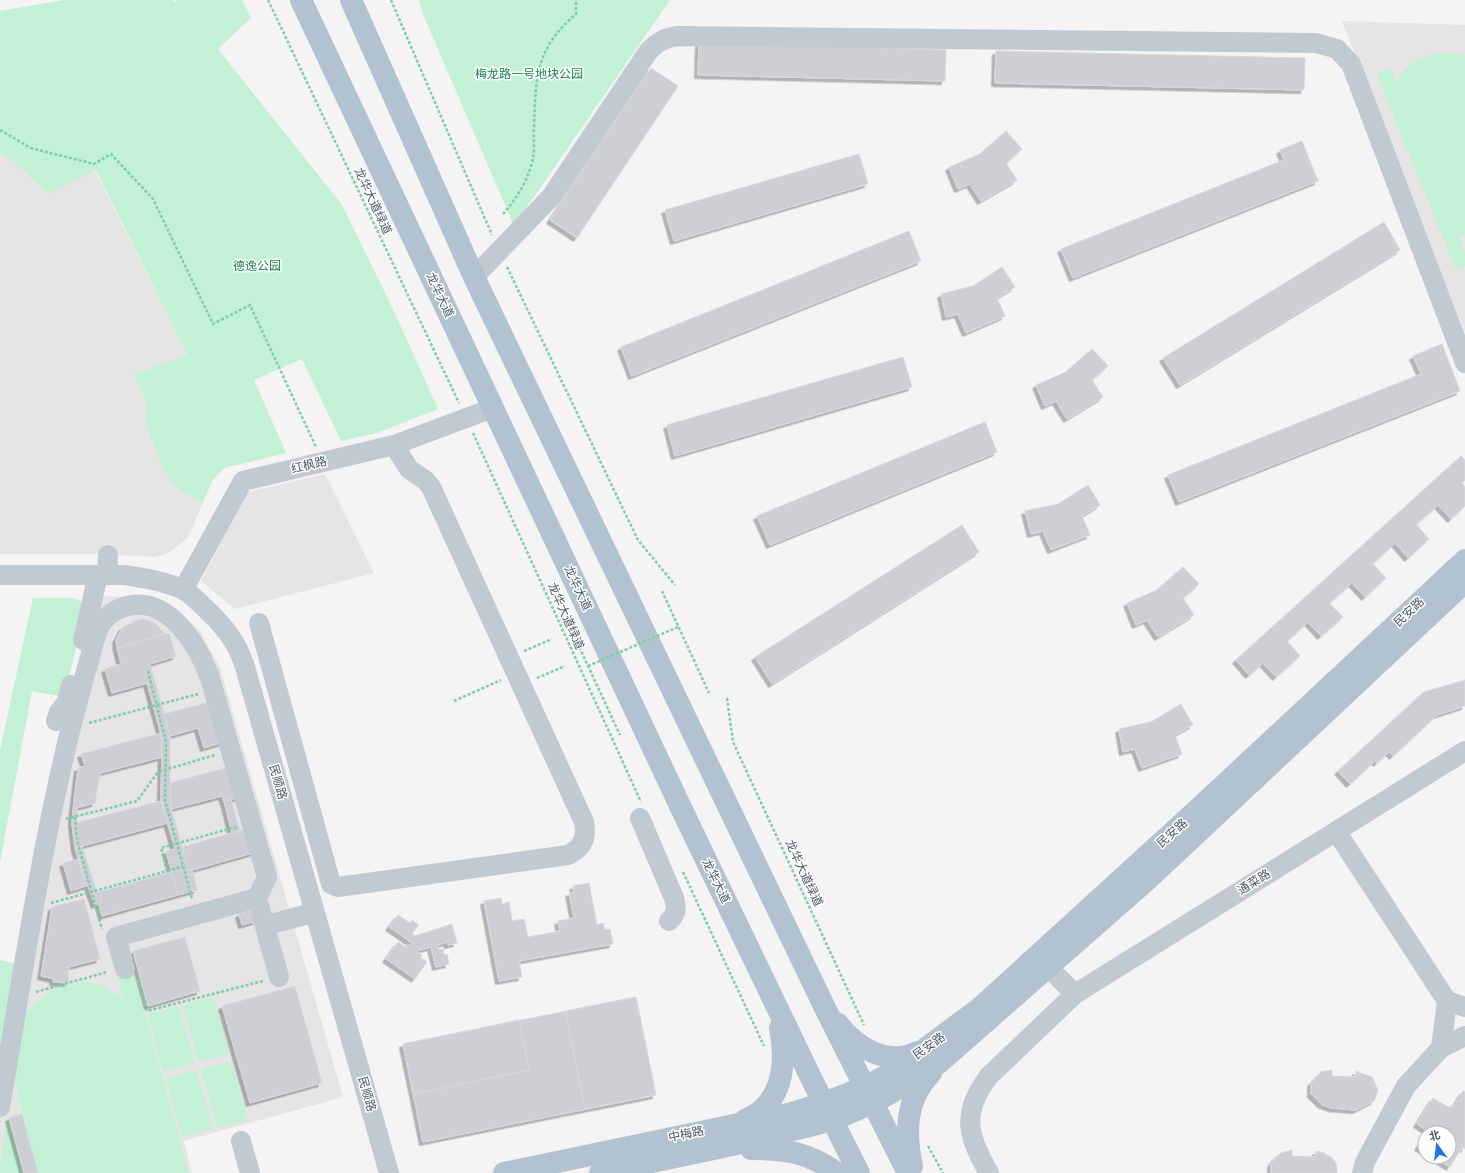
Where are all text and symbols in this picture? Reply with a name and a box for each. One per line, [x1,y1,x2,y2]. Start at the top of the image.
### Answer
park label: 梅龙路一号地块公园 [475,67,583,82]
street label: 龙华大道绿道 [351,165,395,237]
park label: 德逸公园 [233,259,281,274]
street label: 龙华大道 [423,270,456,320]
street label: 红枫路 [290,454,328,477]
street label: 龙华大道 [561,563,594,613]
street label: 龙华大道绿道 [544,580,587,652]
street label: 民安路 [1391,595,1428,630]
street label: 民顺路 [265,763,290,802]
street label: 民安路 [1154,816,1191,851]
street label: 龙华大道绿道 [782,837,826,909]
street label: 龙华大道 [698,856,733,906]
street label: 通菜路 [1235,867,1274,898]
street label: 民安路 [910,1030,948,1063]
street label: 民顺路 [354,1075,379,1114]
street label: 中梅路 [667,1123,705,1146]
north arrow [1417,1125,1457,1165]
text: 北 [1428,1128,1442,1144]

